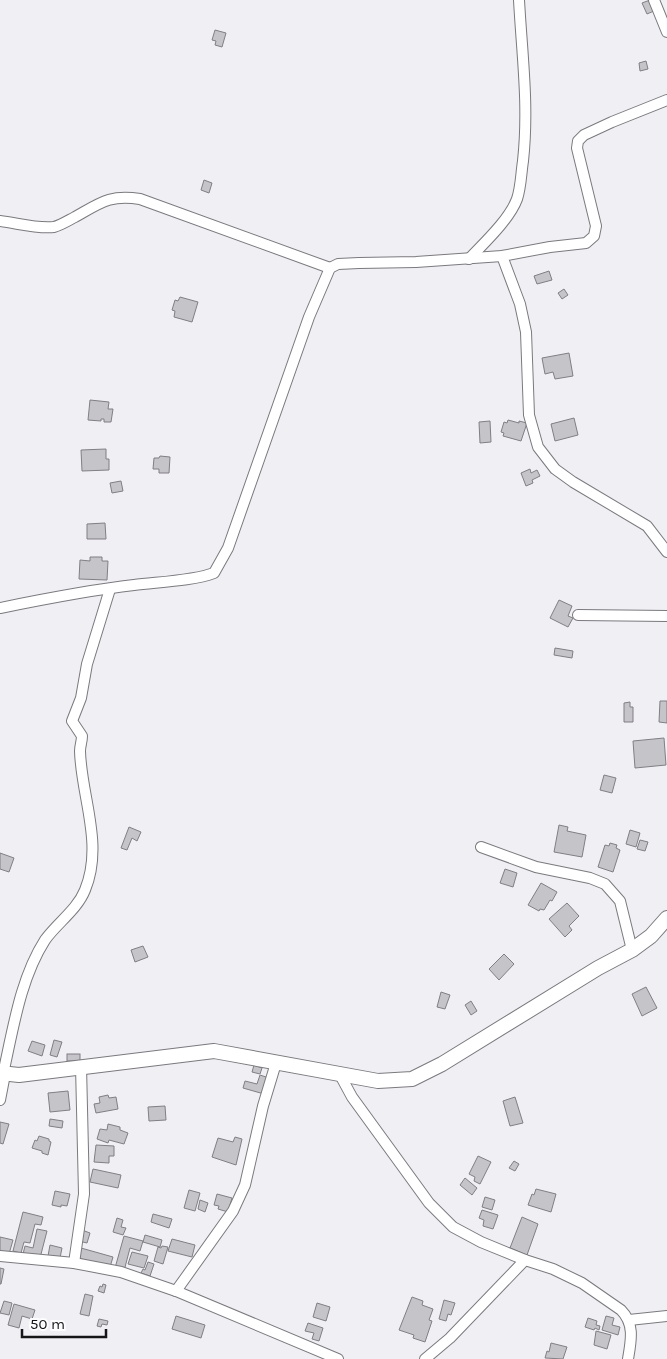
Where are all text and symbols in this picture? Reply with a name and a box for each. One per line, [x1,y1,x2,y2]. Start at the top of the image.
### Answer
scale bar [22,1306,106,1338]
text: 50 m [30,1315,65,1333]

